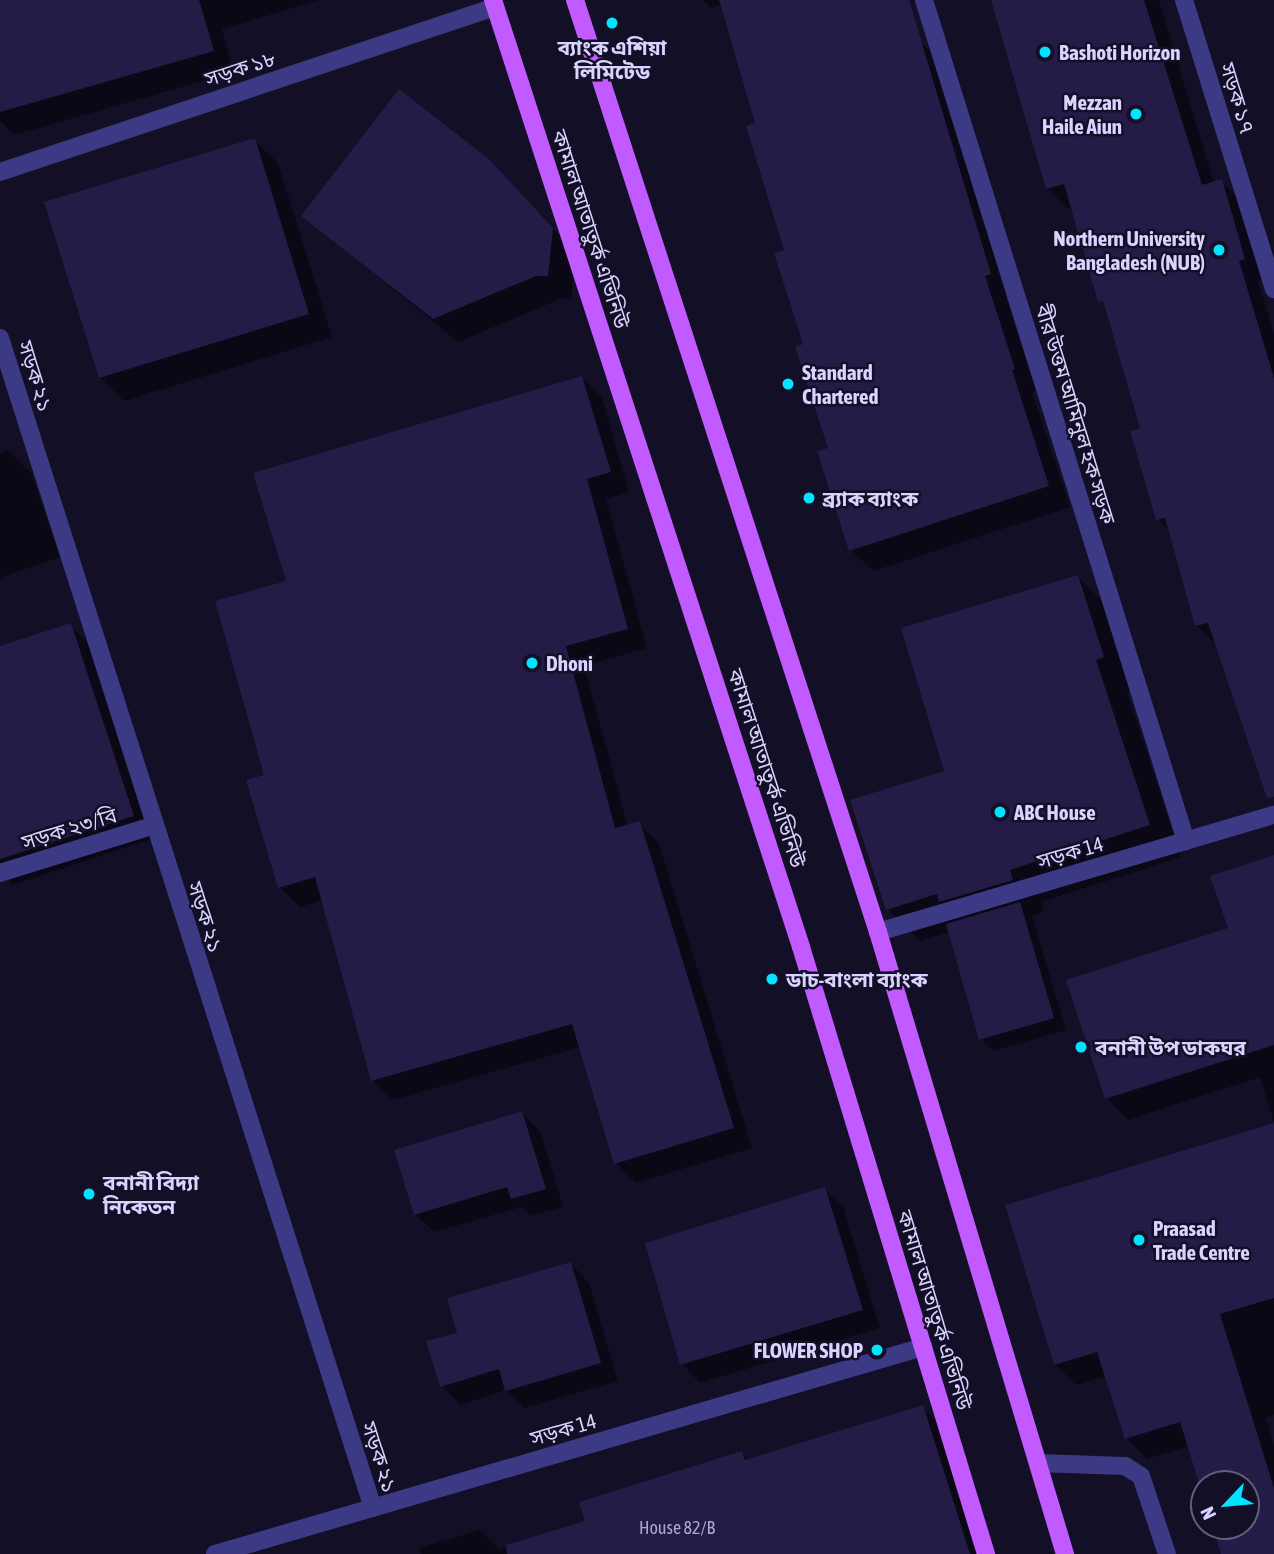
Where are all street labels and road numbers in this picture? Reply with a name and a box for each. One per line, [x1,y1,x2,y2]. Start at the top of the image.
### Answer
street label: সড়ক ১৮ [202,45,278,91]
street label: সড়ক ১৭ [1215,60,1261,136]
street label: কামাল আতাতুর্ক এভিনিউ [547,126,635,332]
street label: বীর উত্তম আমিনুল হক সড়ক [1031,301,1121,527]
street label: সড়ক ২১ [13,338,59,414]
street label: কামাল আতাতুর্ক এভিনিউ [723,665,811,871]
street label: সড়ক ২৩/বি [18,802,120,854]
street label: সড়ক 14 [1034,831,1106,873]
street label: সড়ক ২১ [183,879,229,955]
street label: কামাল আতাতুর্ক এভিনিউ [893,1207,977,1413]
street label: সড়ক 14 [527,1408,599,1450]
street label: সড়ক ২১ [357,1419,403,1495]

